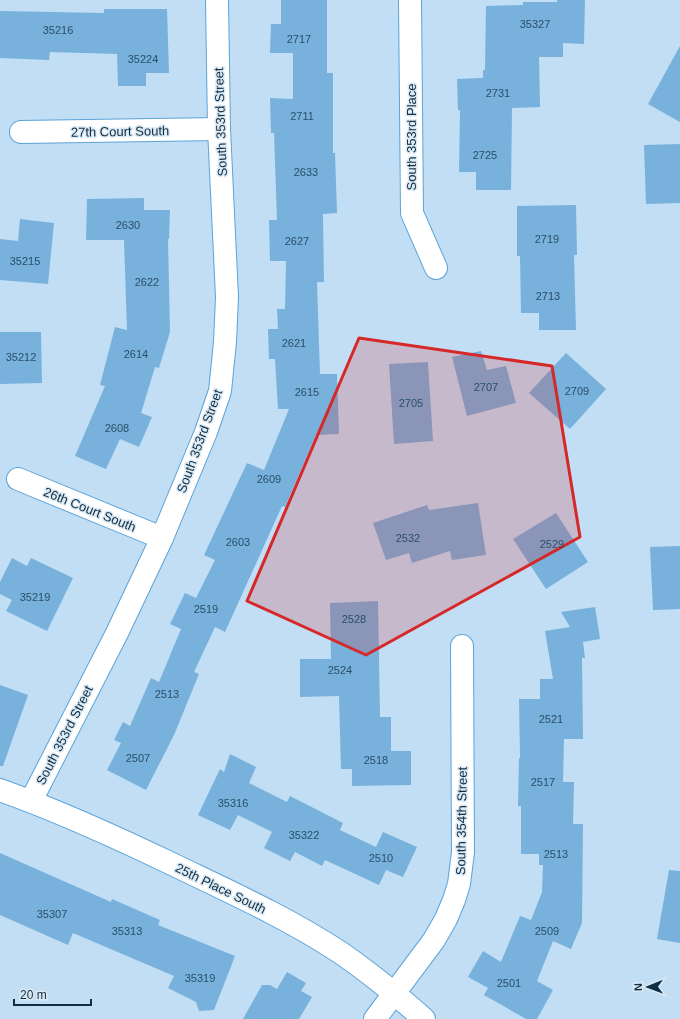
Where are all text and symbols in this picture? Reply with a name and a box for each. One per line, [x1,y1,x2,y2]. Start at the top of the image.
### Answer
house number: 35327 [520,18,550,30]
house number: 35216 [43,24,73,36]
house number: 2717 [287,33,311,45]
house number: 35224 [128,53,158,65]
street label: South 353rd Street [211,67,230,177]
street label: South 353rd Place [404,84,419,190]
house number: 2731 [486,87,510,99]
house number: 2711 [290,110,314,122]
street label: 27th Court South [71,123,169,140]
house number: 2725 [473,149,497,161]
house number: 2633 [294,166,318,178]
house number: 2630 [116,219,140,231]
house number: 2719 [535,233,559,245]
house number: 2627 [285,235,309,247]
house number: 35215 [10,255,40,267]
house number: 2622 [135,276,159,288]
house number: 2713 [536,290,560,302]
house number: 2621 [282,337,306,349]
house number: 2614 [124,348,148,360]
house number: 35212 [6,351,36,363]
house number: 2707 [474,381,498,393]
house number: 2709 [565,385,589,397]
house number: 2615 [295,386,319,398]
street label: South 353rd Street [174,387,225,495]
house number: 2705 [399,397,423,409]
house number: 2608 [105,422,129,434]
house number: 2609 [257,473,281,485]
street label: 26th Court South [41,484,138,535]
house number: 2532 [396,532,420,544]
house number: 2603 [226,536,250,548]
house number: 2529 [540,538,564,550]
house number: 35219 [20,591,50,603]
house number: 2519 [194,603,218,615]
house number: 2528 [342,613,366,625]
house number: 2524 [328,664,352,676]
street label: South 353rd Street [33,683,96,787]
house number: 2513 [155,688,179,700]
house number: 2521 [539,713,563,725]
house number: 2507 [126,752,150,764]
house number: 2518 [364,754,388,766]
street label: South 354th Street [453,766,470,875]
house number: 2517 [531,776,555,788]
house number: 35316 [218,797,248,809]
house number: 35322 [289,829,319,841]
house number: 2513 [544,848,568,860]
house number: 2510 [369,852,393,864]
street label: 25th Place South [173,860,269,917]
house number: 35307 [37,908,67,920]
house number: 35313 [112,925,142,937]
house number: 2509 [535,925,559,937]
north arrow [628,967,668,1007]
house number: 35319 [185,972,215,984]
house number: 2501 [497,977,521,989]
scale bar [14,981,91,1007]
text: N [632,983,644,991]
text: 20 m [20,988,47,1002]

